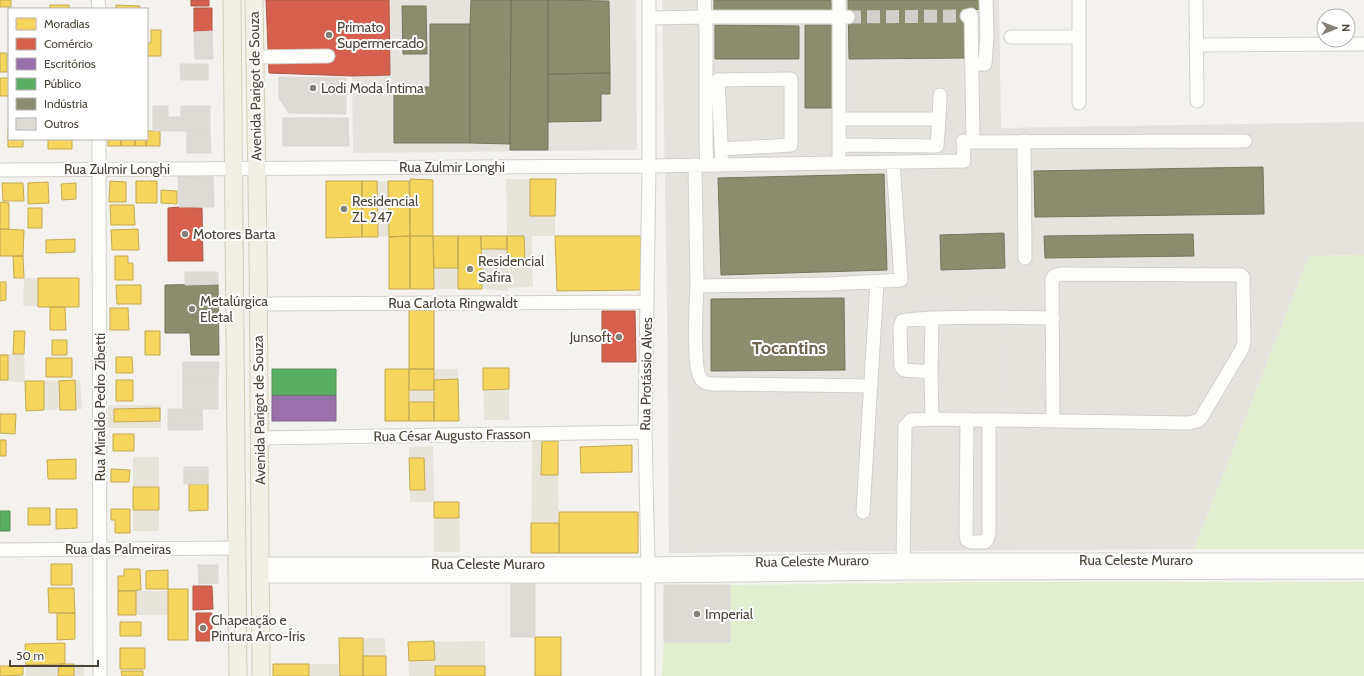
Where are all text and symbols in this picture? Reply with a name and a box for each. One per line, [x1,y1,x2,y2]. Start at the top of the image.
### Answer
legend [8,8,148,140]
north arrow [1316,8,1356,48]
street label: Avenida Parigot de Souza [245,11,265,161]
text: Moradias [44,16,90,31]
place label: Primato Supermercado [337,18,424,52]
text: N [1339,24,1353,32]
marker: Primato Supermercado [324,30,334,40]
text: Comércio [44,36,93,51]
text: Escritórios [44,56,96,71]
text: Público [44,76,81,91]
place label: Lodi Moda Íntima [321,79,424,97]
marker: Lodi Moda Íntima [308,83,318,93]
text: Indústria [44,96,88,111]
text: Outros [44,116,79,131]
street label: Rua Zulmir Longhi [399,158,505,176]
street label: Rua Zulmir Longhi [64,160,170,178]
place label: Residencial ZL 247 [352,192,419,226]
marker: Residencial ZL 247 [339,204,349,214]
place label: Motores Barta [193,225,276,243]
marker: Motores Barta [180,229,190,239]
place label: Residencial Safira [478,252,545,286]
marker: Residencial Safira [465,264,475,274]
place label: Metalúrgica Eletal [200,292,268,326]
street label: Rua Carlota Ringwaldt [388,294,518,312]
marker: Metalúrgica Eletal [187,304,197,314]
street label: Rua Protássio Alves [636,317,656,431]
place label: Junsoft [569,328,611,346]
marker: Junsoft [614,332,624,342]
street label: Rua Miraldo Pedro Zibetti [91,333,109,481]
street label: Avenida Parigot de Souza [249,335,269,485]
district label: Tocantins [752,337,826,359]
street label: Rua César Augusto Frasson [373,425,531,445]
street label: Rua das Palmeiras [65,540,171,558]
street label: Rua Celeste Muraro [755,551,869,571]
street label: Rua Celeste Muraro [1079,551,1193,569]
street label: Rua Celeste Muraro [431,555,545,573]
place label: Imperial [705,605,754,623]
marker: Imperial [692,609,702,619]
place label: Chapeação e Pintura Arco-Íris [211,611,305,645]
marker: Chapeação e Pintura Arco-Íris [198,623,208,633]
scale bar [10,642,98,668]
text: 50 m [16,648,44,663]

